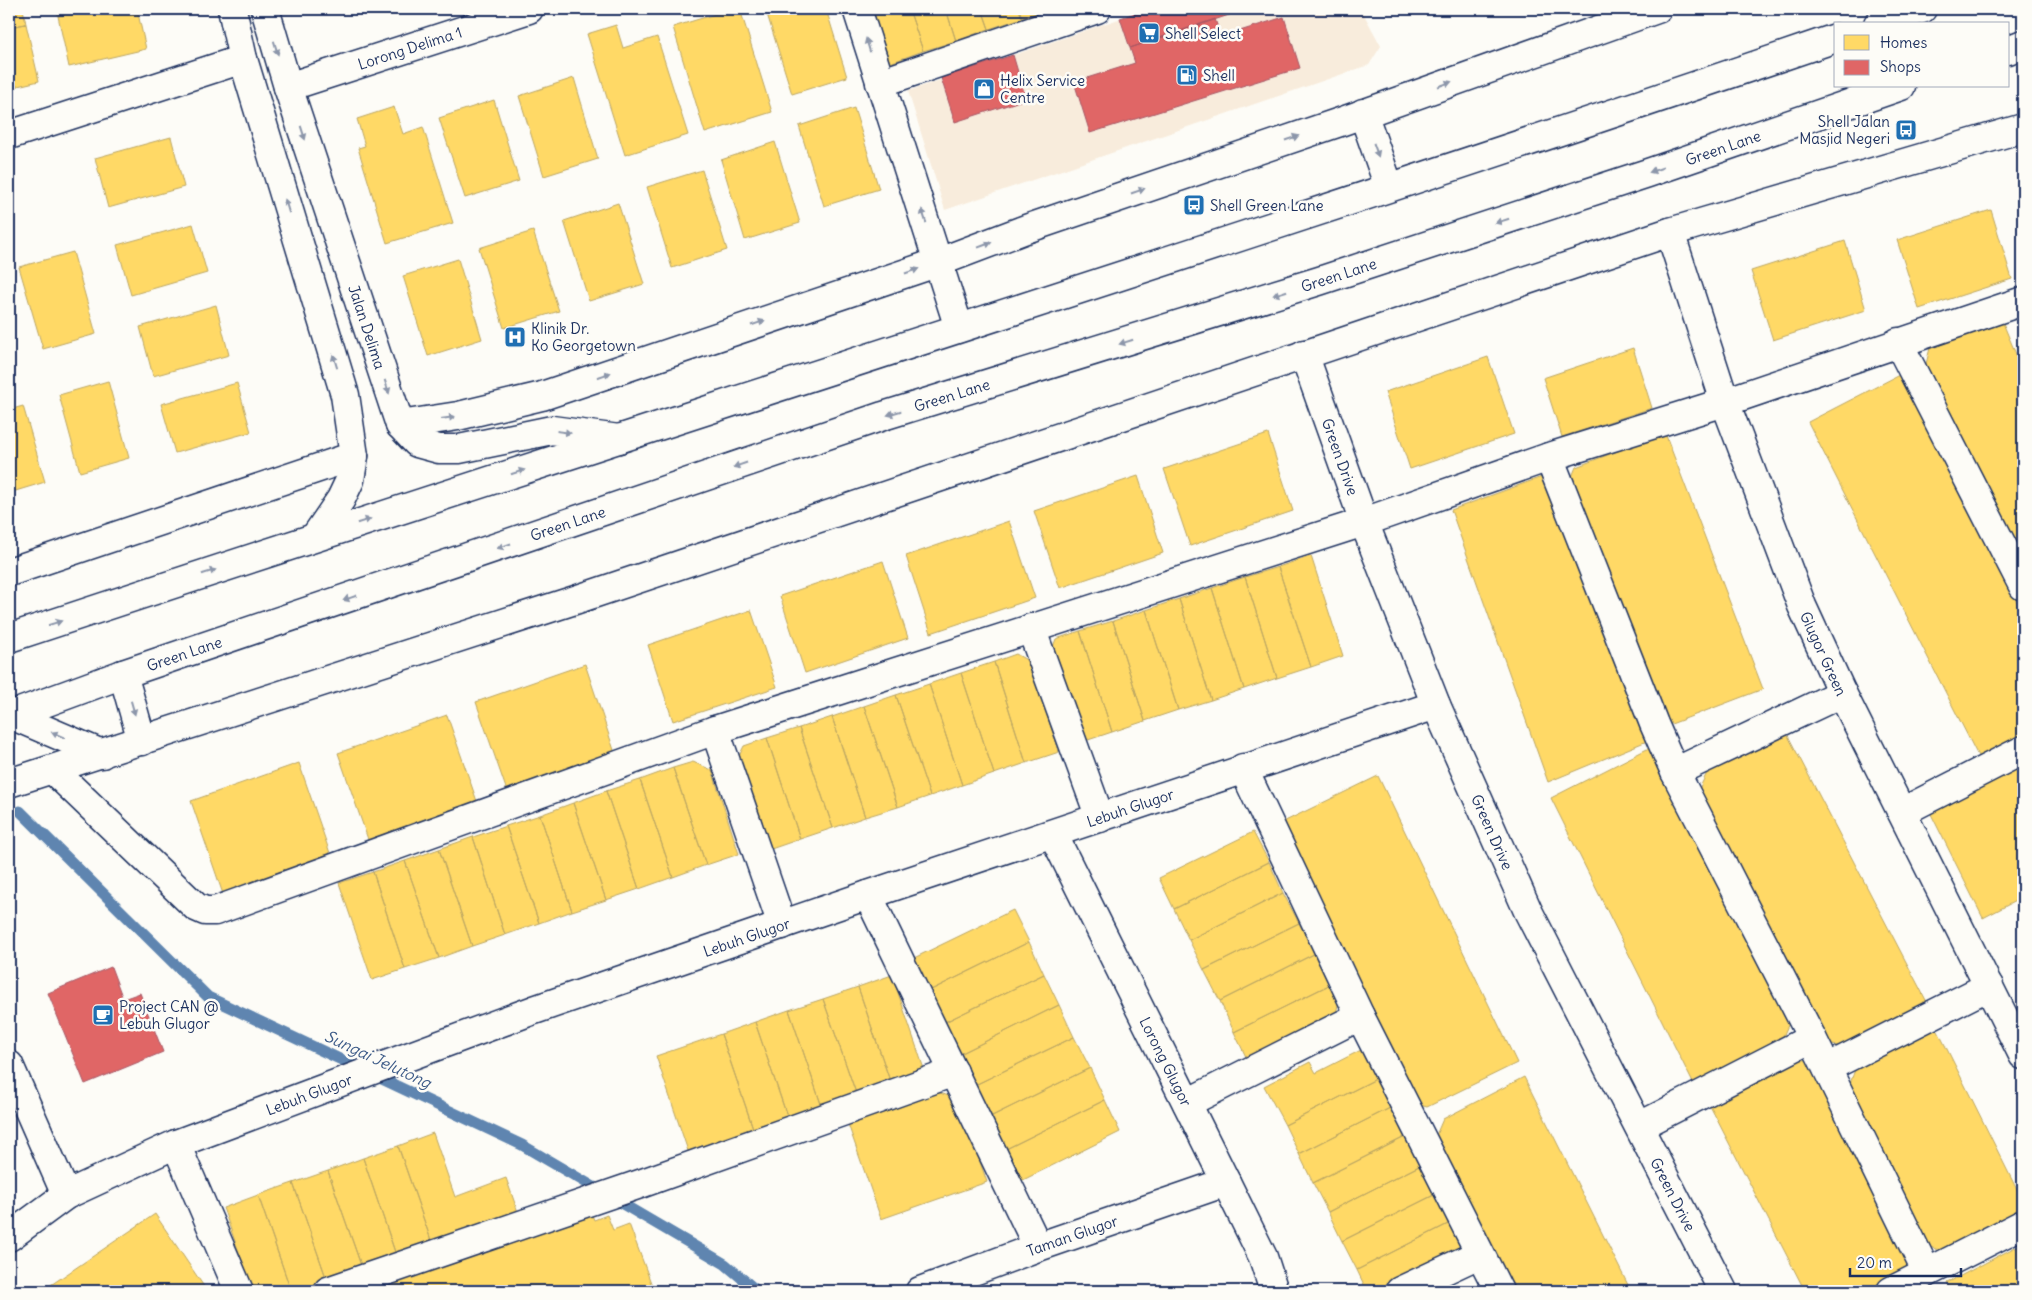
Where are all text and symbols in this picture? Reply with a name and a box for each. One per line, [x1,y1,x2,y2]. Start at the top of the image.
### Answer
supermarket icon: Shell Select [1137,21,1161,45]
street label: Lorong Delima 1 [355,22,464,73]
legend [1834,22,2010,88]
place label: Shell Select [1165,24,1241,43]
text: Homes [1880,33,1927,52]
one-way arrow [863,37,871,52]
one-way arrow [273,40,281,55]
text: Shops [1880,57,1921,76]
fuel station icon: Shell [1175,63,1199,87]
place label: Shell [1203,66,1235,85]
place label: Helix Service Centre [1000,71,1085,107]
shop icon: Helix Service Centre [972,77,996,101]
one-way arrow [1438,80,1453,88]
place label: Shell Jalan Masjid Negeri [1799,112,1890,148]
bus stop icon: Shell Jalan Masjid Negeri [1894,118,1918,142]
one-way arrow [300,126,308,141]
street label: Green Lane [1683,126,1763,169]
one-way arrow [1285,134,1300,142]
one-way arrow [1373,143,1380,158]
one-way arrow [1648,167,1663,175]
one-way arrow [1131,187,1146,195]
bus stop icon: Shell Green Lane [1182,193,1206,217]
place label: Shell Green Lane [1210,196,1324,215]
one-way arrow [283,198,291,213]
one-way arrow [919,208,927,223]
one-way arrow [1494,218,1509,225]
one-way arrow [978,241,993,249]
street label: Green Lane [1298,253,1379,296]
one-way arrow [905,267,920,274]
street label: Jalan Delima [345,282,390,372]
one-way arrow [1273,290,1288,297]
place label: Klinik Dr. Ko Georgetown [531,319,636,355]
one-way arrow [751,319,766,326]
hospital icon: Klinik Dr. Ko Georgetown [503,325,527,349]
one-way arrow [1118,338,1133,346]
one-way arrow [331,353,339,368]
one-way arrow [597,370,612,378]
street label: Green Lane [911,374,992,415]
one-way arrow [383,380,391,395]
one-way arrow [886,409,901,417]
one-way arrow [440,414,456,422]
street label: Green Drive [1318,416,1363,498]
one-way arrow [557,428,573,436]
one-way arrow [733,462,748,469]
one-way arrow [511,467,526,475]
street label: Green Lane [527,501,608,545]
one-way arrow [356,517,371,525]
one-way arrow [496,543,511,550]
one-way arrow [202,568,217,575]
one-way arrow [342,595,357,602]
street label: Glugor Green [1796,608,1852,699]
one-way arrow [48,619,63,627]
street label: Green Lane [144,632,224,675]
one-way arrow [129,700,137,715]
one-way arrow [50,730,65,738]
street label: Lebuh Glugor [1084,784,1176,831]
street label: Green Drive [1468,791,1518,872]
street label: Lebuh Glugor [700,913,793,961]
place label: Project CAN @ Lebuh Glugor [119,997,219,1033]
cafe icon: Project CAN @ Lebuh Glugor [91,1003,115,1027]
street label: Lorong Glugor [1136,1014,1196,1109]
water label: Sungai Jelutong [322,1026,435,1093]
street label: Lebuh Glugor [263,1069,355,1119]
street label: Green Drive [1647,1154,1700,1234]
street label: Taman Glugor [1024,1211,1120,1260]
scale bar [1850,1245,1961,1277]
text: 20 m [1857,1253,1892,1272]

